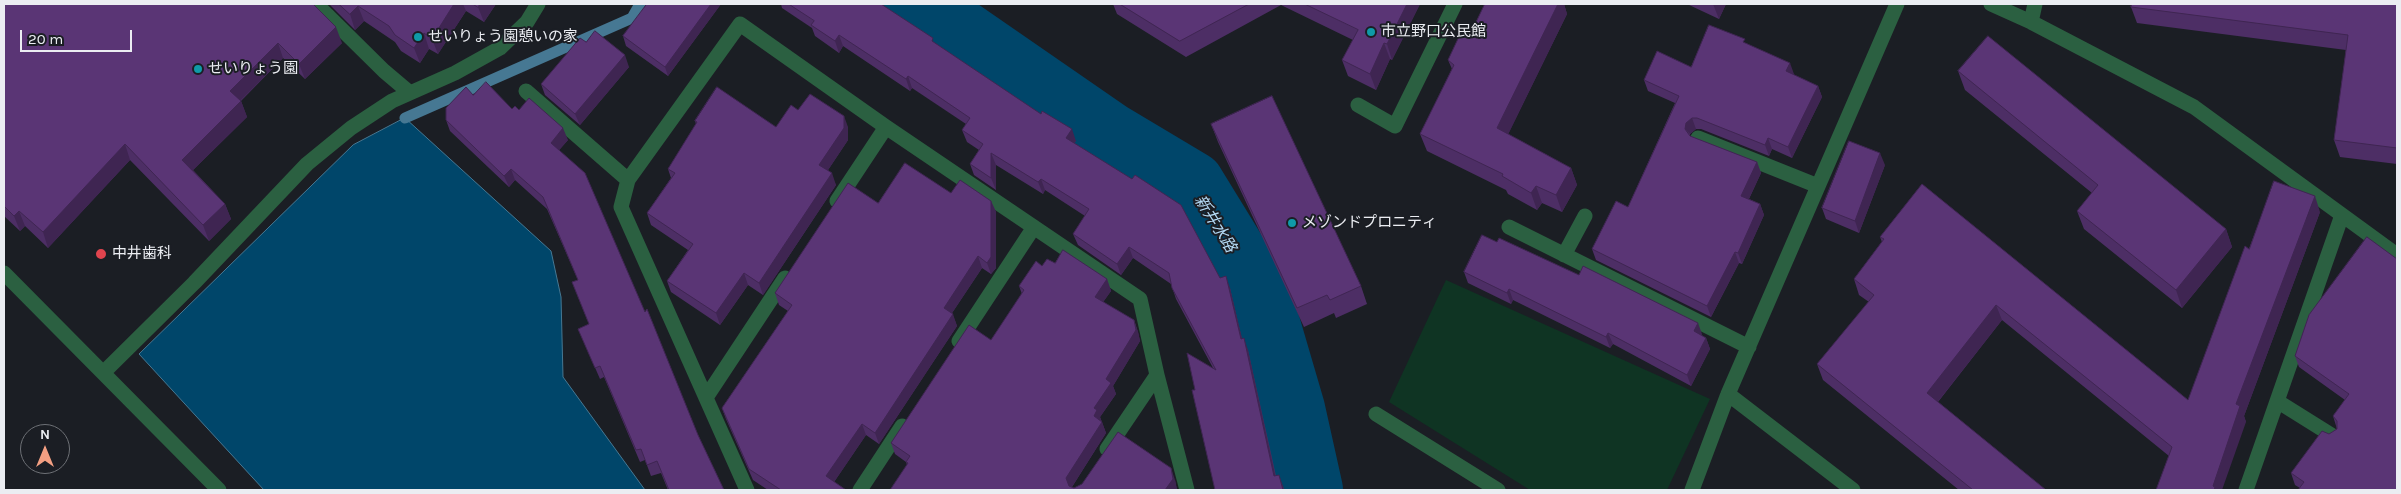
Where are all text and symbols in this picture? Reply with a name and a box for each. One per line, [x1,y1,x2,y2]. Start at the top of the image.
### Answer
scale bar [22,20,135,52]
place label: 市立野口公民館 [1381,23,1486,41]
marker: 市立野口公民館 [1365,26,1377,38]
place label: せいりょう園憩いの家 [428,28,578,46]
text: 20 m [28,30,63,48]
marker: せいりょう園憩いの家 [412,31,424,43]
place label: せいりょう園 [208,60,298,78]
marker: せいりょう園 [192,63,204,75]
water label: 新井水路 [1190,192,1240,256]
place label: メゾンドプロニティ [1302,214,1437,232]
marker: メゾンドプロニティ [1286,217,1298,229]
place label: 中井歯科 [112,245,172,263]
marker: 中井歯科 [94,247,108,261]
north arrow [20,424,70,474]
text: N [40,426,50,443]

